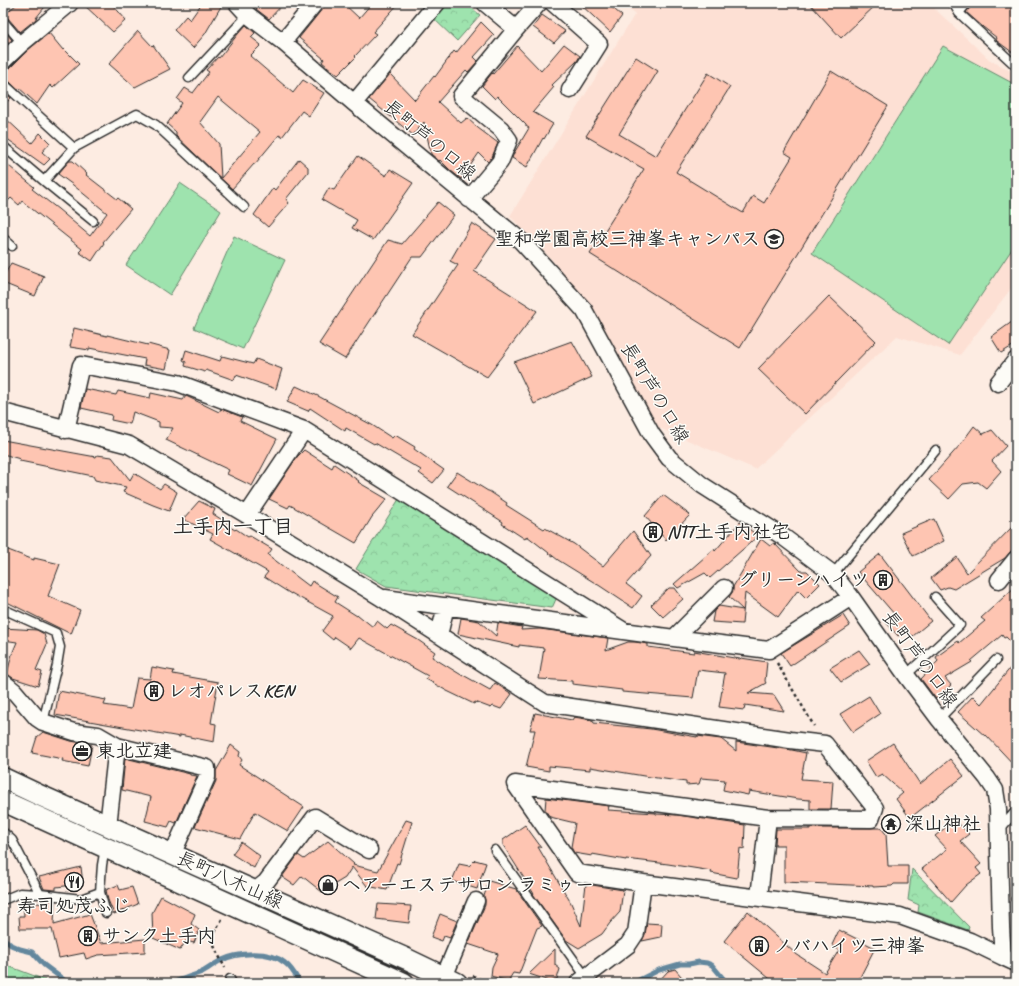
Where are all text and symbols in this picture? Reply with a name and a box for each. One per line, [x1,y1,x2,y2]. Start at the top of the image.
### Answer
street label: 長町芦の口線 [379,94,481,186]
place label: 聖和学園高校三神峯キャンパス [495,227,760,251]
school or university icon: 聖和学園高校三神峯キャンパス [763,228,785,250]
street label: 長町芦の口線 [615,338,695,448]
district label: 土手内一丁目 [173,514,293,539]
place label: NTT土手内社宅 [667,520,790,544]
building icon: NTT土手内社宅 [642,521,664,543]
place label: グリーンハイツ [738,568,869,592]
building icon: グリーンハイツ [872,569,894,591]
street label: 長町芦の口線 [877,606,963,712]
place label: レオパレスKEN [168,679,297,703]
building icon: レオパレスKEN [143,680,165,702]
place label: 東北立建 [96,739,172,763]
office icon: 東北立建 [71,740,93,762]
place label: 深山神社 [905,812,981,836]
temple icon: 深山神社 [880,813,902,835]
street label: 長町八木山線 [173,846,287,914]
restaurant icon: 寿司処茂ふじ [63,871,85,893]
place label: ヘアーエステサロン ラミゥー [342,873,594,897]
shop icon: ヘアーエステサロン ラミゥー [317,874,339,896]
place label: 寿司処茂ふじ [17,894,131,918]
place label: サンク土手内 [102,924,216,948]
building icon: サンク土手内 [77,925,99,947]
place label: ノバハイツ三神峯 [773,934,925,958]
building icon: ノバハイツ三神峯 [748,935,770,957]

